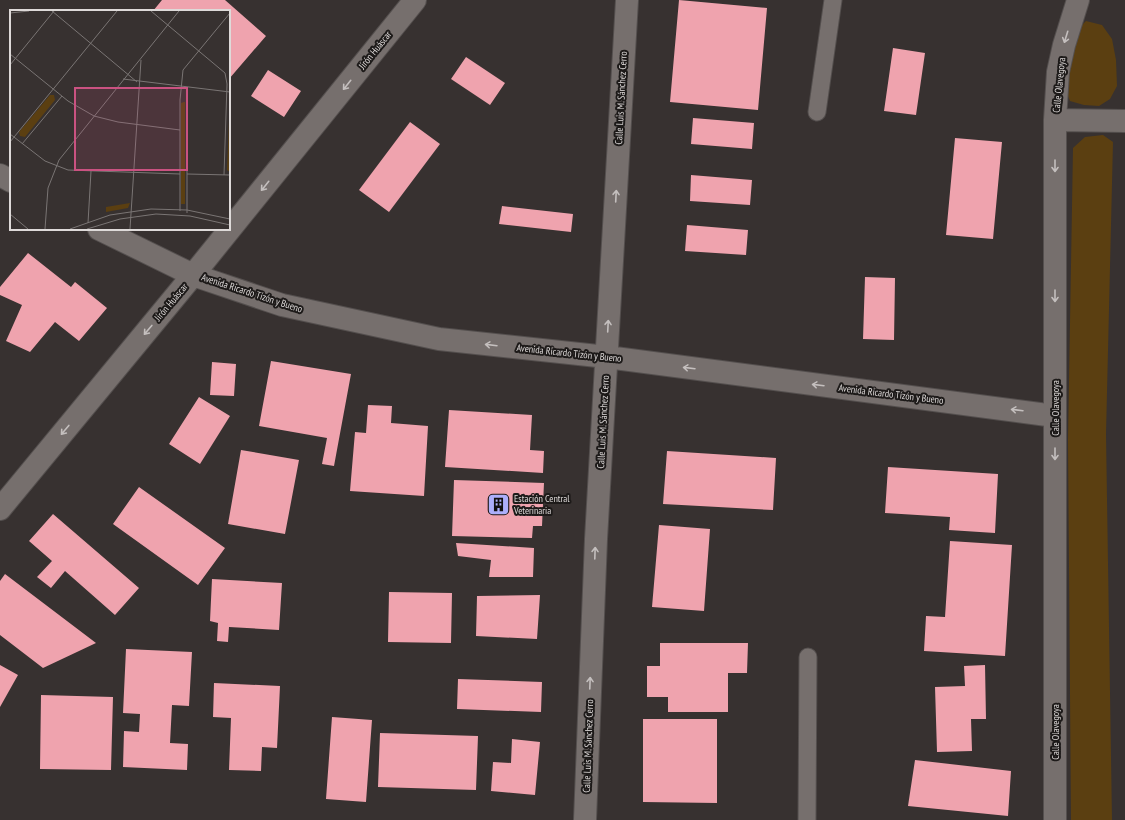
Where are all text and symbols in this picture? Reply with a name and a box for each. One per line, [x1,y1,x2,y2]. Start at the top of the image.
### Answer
inset map [10,10,230,230]
street label: Jirón Huáscar [355,28,395,73]
one-way arrow [1062,30,1069,43]
street label: Calle Luis M. Sánchez Cerro [612,51,630,145]
street label: Calle Olavegoya [1050,57,1068,113]
one-way arrow [342,79,351,90]
one-way arrow [1051,159,1059,172]
one-way arrow [261,181,270,191]
one-way arrow [612,190,619,203]
street label: Avenida Ricardo Tizón y Bueno [200,271,304,315]
street label: Jirón Huáscar [151,280,191,324]
one-way arrow [1051,289,1059,302]
one-way arrow [605,320,612,333]
one-way arrow [143,325,152,336]
one-way arrow [485,341,498,349]
street label: Avenida Ricardo Tizón y Bueno [516,341,622,365]
one-way arrow [683,364,696,372]
street label: Calle Luis M. Sánchez Cerro [594,375,612,469]
street label: Calle Olavegoya [1049,380,1062,436]
one-way arrow [812,381,825,389]
street label: Avenida Ricardo Tizón y Bueno [838,381,944,407]
one-way arrow [1011,407,1024,414]
one-way arrow [60,425,69,436]
one-way arrow [1051,447,1059,460]
building icon: Estación Central Veterinaria [485,491,511,517]
place label: Estación Central Veterinaria [513,492,570,517]
one-way arrow [592,547,599,560]
one-way arrow [586,677,594,690]
street label: Calle Luis M. Sánchez Cerro [580,699,596,793]
street label: Calle Olavegoya [1049,704,1062,760]

